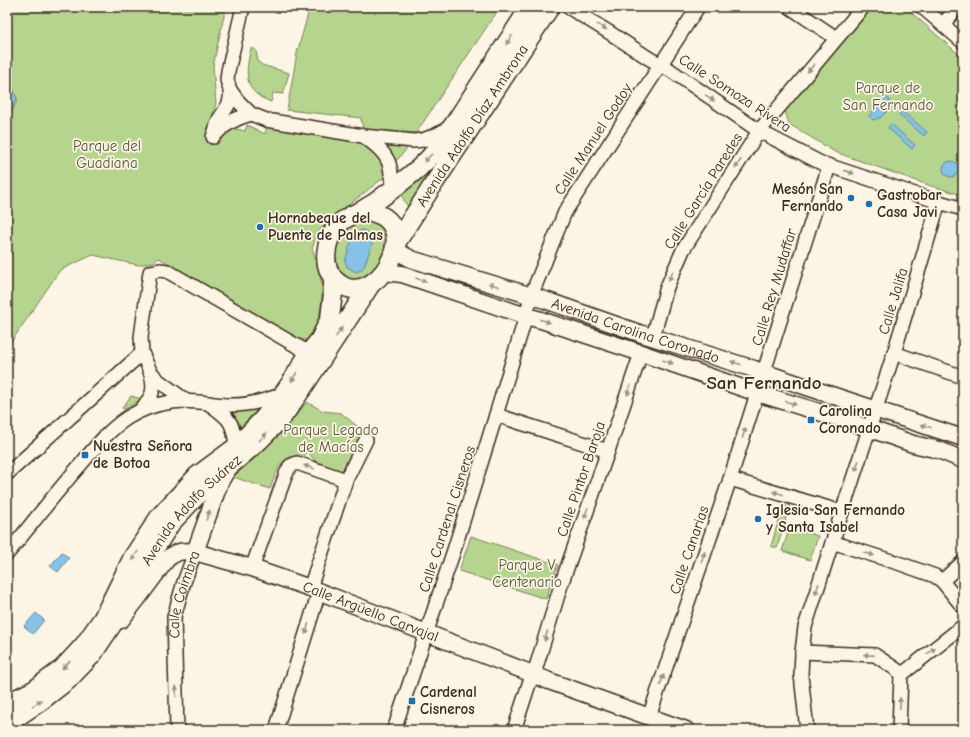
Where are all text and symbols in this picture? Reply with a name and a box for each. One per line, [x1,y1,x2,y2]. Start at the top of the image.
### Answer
one-way arrow [596,24,608,31]
one-way arrow [505,34,513,45]
street label: Avenida Adolfo Díaz Ambrona [412,41,532,210]
street label: Calle Somoza Rivera [675,50,795,136]
one-way arrow [807,63,816,74]
park label: Parque de San Fernando [843,79,933,114]
street label: Calle Manuel Godoy [550,80,636,198]
one-way arrow [705,94,716,102]
street label: Calle García Paredes [660,129,746,253]
park label: Parque del Guadiana [73,137,141,172]
one-way arrow [423,153,433,163]
one-way arrow [734,159,742,169]
one-way arrow [843,169,855,175]
place label: Mesón San Fernando [772,180,843,215]
place label: Gastrobar Casa Javi [877,186,942,221]
marker: Mesón San Fernando [846,193,856,203]
marker: Gastrobar Casa Javi [864,199,874,209]
place label: Hornabeque del Puente de Palmas [268,209,383,244]
marker: Hornabeque del Puente de Palmas [255,222,265,232]
street label: Calle Rey Mudaffar [748,226,800,348]
street label: Calle Jalifa [874,265,912,337]
one-way arrow [668,270,674,282]
one-way arrow [416,277,428,283]
one-way arrow [488,281,500,287]
street label: Avenida Carolina Coronado [549,294,722,367]
one-way arrow [539,318,551,324]
one-way arrow [336,326,343,338]
one-way arrow [662,359,674,365]
one-way arrow [730,360,742,366]
one-way arrow [291,371,298,383]
district label: San Fernando [706,372,822,394]
one-way arrow [625,384,631,396]
one-way arrow [785,400,797,406]
place label: Carolina Coronado [819,402,881,437]
marker: Carolina Coronado [806,415,816,425]
street label: Calle Pintor Baroja [553,419,609,539]
park label: Parque Legado de Macías [283,421,379,456]
one-way arrow [920,423,932,429]
one-way arrow [741,427,747,439]
one-way arrow [258,432,268,442]
place label: Nuestra Señora de Botoa [93,437,192,472]
street label: Calle Cardenal Cisneros [415,444,479,594]
marker: Nuestra Señora de Botoa [80,450,90,460]
street label: Avenida Adolfo Suárez [138,451,245,569]
one-way arrow [854,460,860,472]
one-way arrow [303,463,315,469]
one-way arrow [771,490,783,496]
place label: Iglesia San Fernando y Santa Isabel [766,501,905,536]
street label: Calle Canarias [665,503,713,597]
one-way arrow [583,507,589,519]
one-way arrow [206,509,212,521]
marker: Iglesia San Fernando y Santa Isabel [753,514,763,524]
street label: Calle Coimbra [165,548,204,639]
one-way arrow [131,550,138,562]
one-way arrow [701,550,707,562]
one-way arrow [864,551,876,557]
park label: Parque V Centenario [492,556,562,591]
street label: Calle Argüello Carvajal [300,577,441,646]
one-way arrow [814,584,820,596]
one-way arrow [304,624,310,636]
one-way arrow [543,630,549,642]
one-way arrow [926,647,937,655]
one-way arrow [863,652,875,659]
one-way arrow [61,660,70,670]
one-way arrow [659,673,665,685]
place label: Cardenal Cisneros [420,683,477,718]
one-way arrow [173,684,179,697]
marker: Cardenal Cisneros [407,696,417,706]
one-way arrow [897,696,903,709]
one-way arrow [32,699,43,707]

